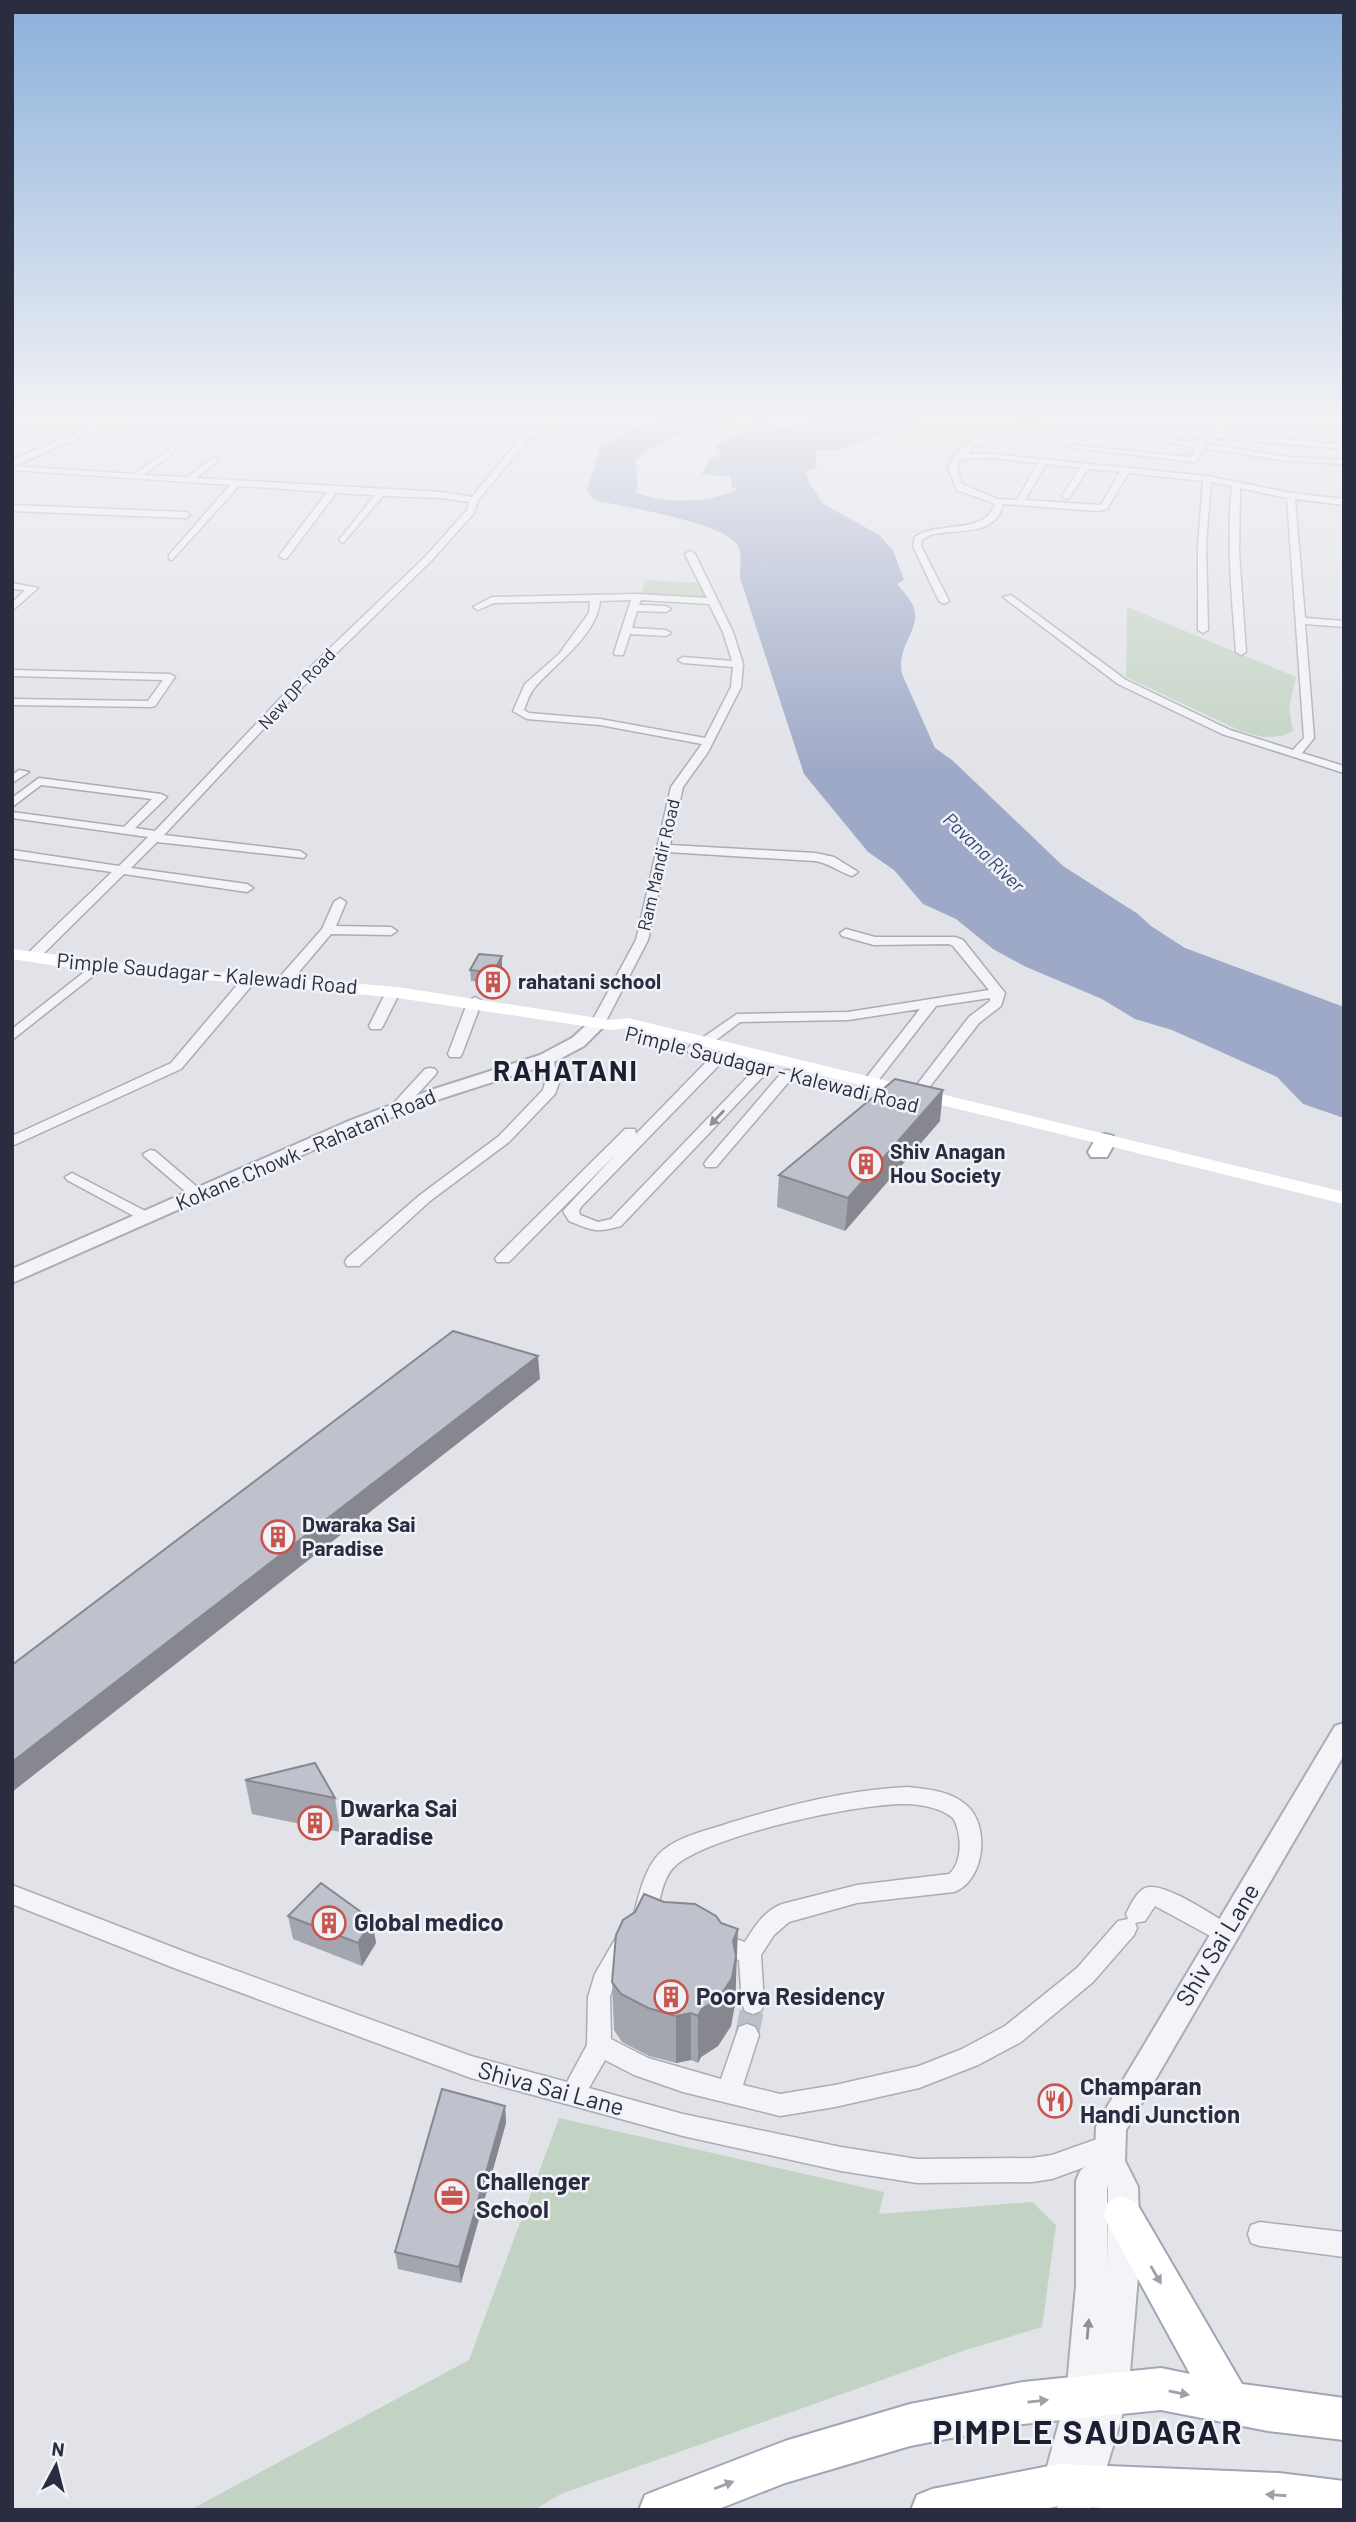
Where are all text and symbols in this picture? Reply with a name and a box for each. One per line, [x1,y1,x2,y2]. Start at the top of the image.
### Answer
street label: New DP Road [253,643,340,734]
street label: Ram Mandir Road [632,797,684,933]
water label: Pavana River [939,807,1031,897]
street label: Pimple Saudagar - Kalewadi Road [56,947,359,998]
building icon: rahatani school [474,963,512,1001]
place label: rahatani school [518,968,661,993]
street label: Pimple Saudagar - Kalewadi Road [623,1020,922,1117]
district label: RAHATANI [493,1053,639,1087]
street label: Kokane Chowk - Rahatani Road [172,1082,439,1215]
one-way arrow [708,1109,725,1126]
place label: Shiv Anagan Hou Society [890,1138,1005,1187]
building icon: Shiv Anagan Hou Society [847,1145,885,1183]
place label: Dwaraka Sai Paradise [302,1511,416,1560]
building icon: Dwaraka Sai Paradise [259,1518,297,1556]
place label: Dwarka Sai Paradise [340,1793,457,1850]
building icon: Dwarka Sai Paradise [296,1804,334,1842]
street label: Shiv Sai Lane [1169,1878,1265,2011]
building icon: Global medico [310,1904,348,1942]
place label: Global medico [354,1907,504,1936]
building icon: Poorva Residency [652,1978,690,2016]
place label: Poorva Residency [696,1981,885,2010]
street label: Shiva Sai Lane [475,2054,628,2121]
place label: Champaran Handi Junction [1080,2071,1240,2128]
restaurant icon: Champaran Handi Junction [1036,2082,1074,2120]
place label: Challenger School [476,2166,590,2223]
office icon: Challenger School [433,2177,471,2215]
one-way arrow [1150,2265,1162,2284]
one-way arrow [1083,2318,1094,2340]
one-way arrow [1168,2387,1190,2398]
one-way arrow [1027,2396,1049,2407]
district label: PIMPLE SAUDAGAR [932,2411,1244,2451]
north arrow [21,2431,91,2501]
text: N [50,2436,66,2461]
one-way arrow [714,2480,735,2491]
one-way arrow [1265,2489,1287,2500]

